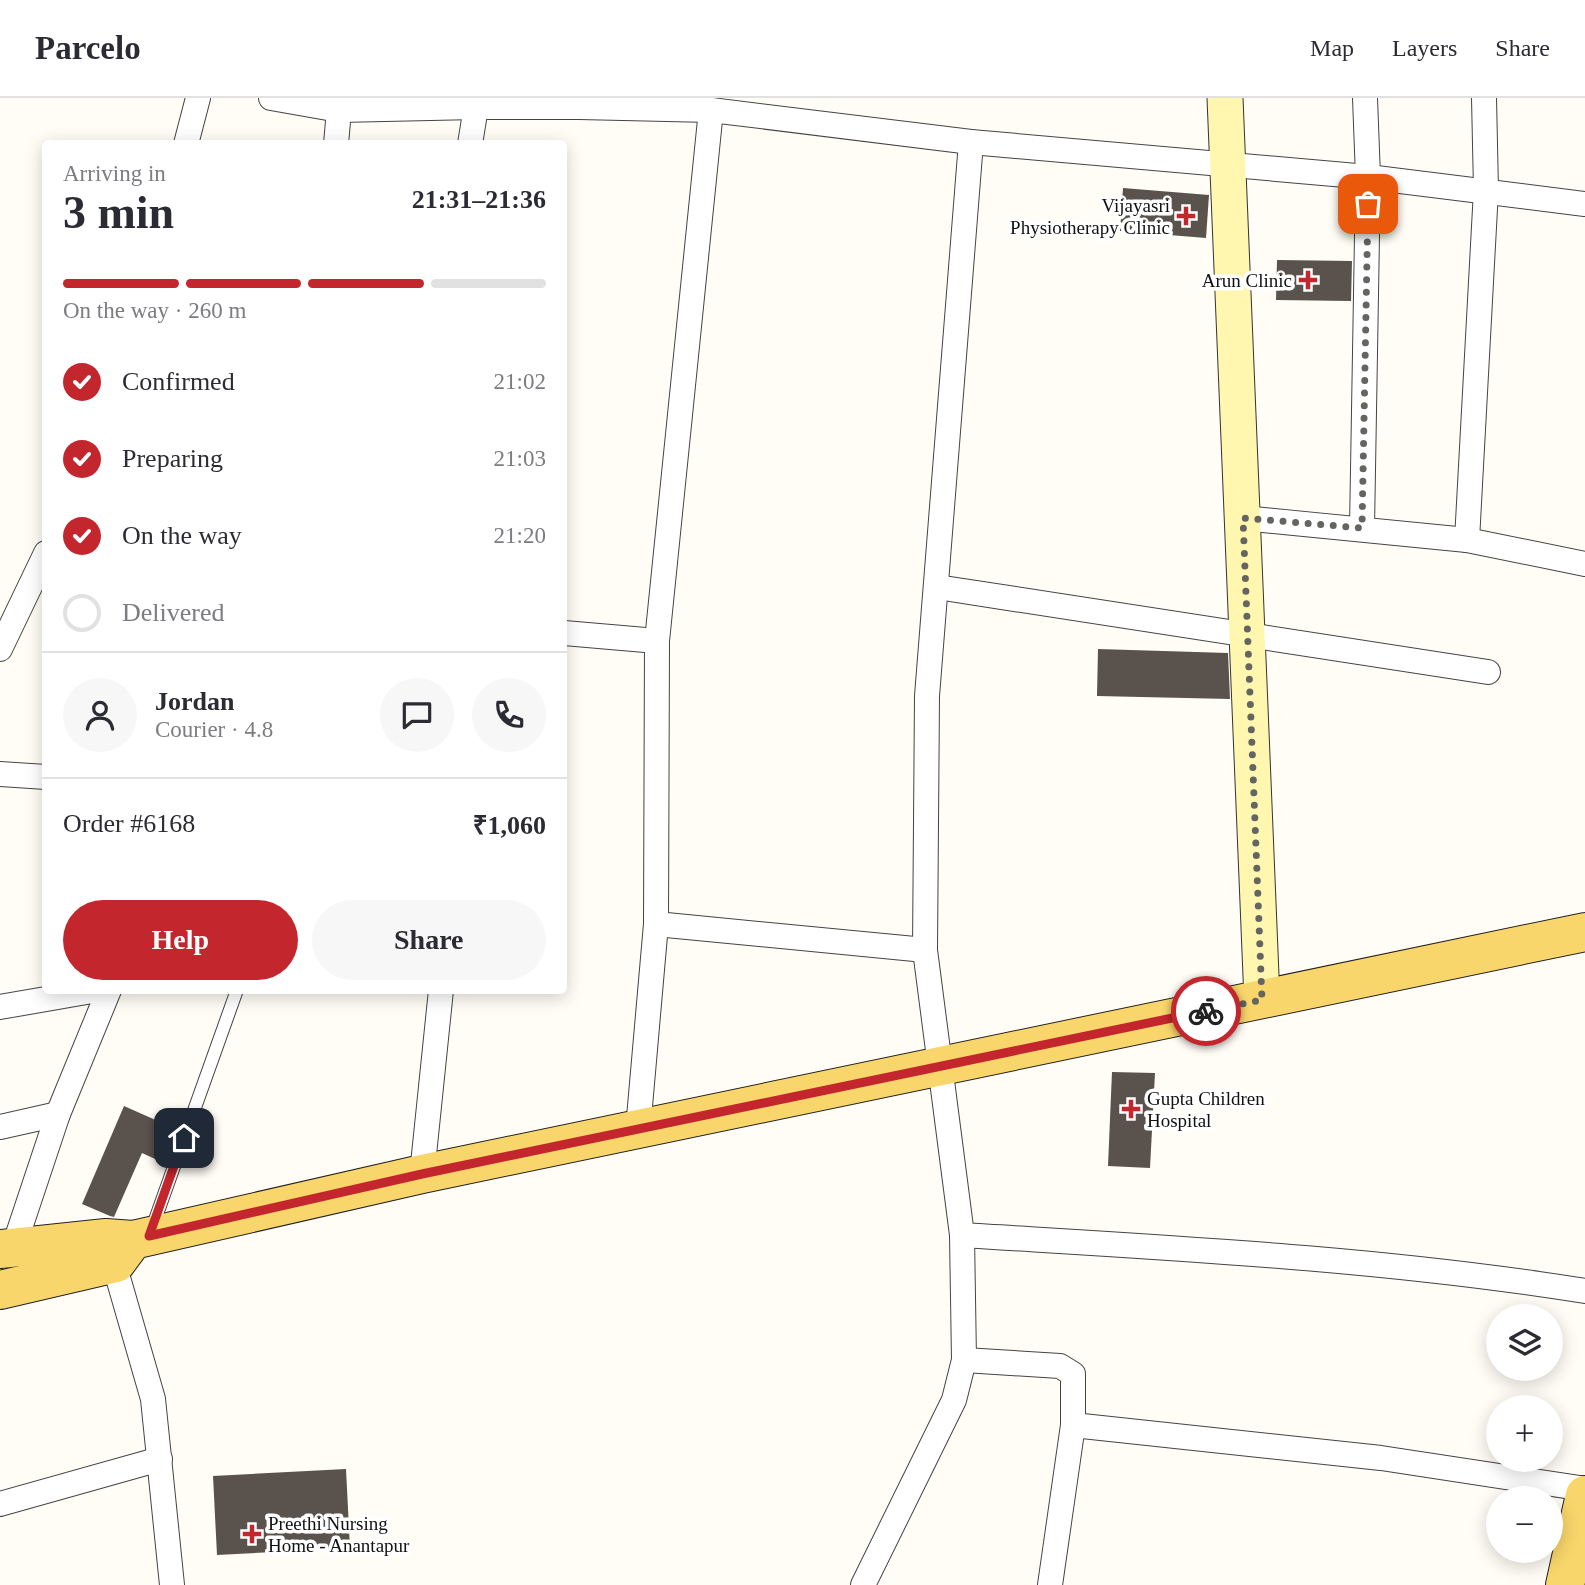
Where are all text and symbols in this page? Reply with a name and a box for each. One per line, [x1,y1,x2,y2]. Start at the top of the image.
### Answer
text: Parcelo [35,30,141,66]
text: Map [1310,35,1354,61]
text: Layers [1392,35,1457,61]
text: Share [1495,35,1550,61]
text: Arriving in [63,161,166,186]
pin [1338,174,1398,234]
text: 21:31–21:36 [412,185,546,214]
icon: bag [1349,185,1387,223]
text: 3 min [63,187,174,238]
place label: Vijayasri Physiotherapy Clinic [1010,195,1170,238]
marker: Vijayasri Physiotherapy Clinic [1176,206,1196,226]
place label: Arun Clinic [1202,270,1292,291]
marker: Arun Clinic [1298,270,1318,290]
text: On the way · 260 m [63,298,246,323]
icon: check [63,363,101,401]
text: Confirmed [122,367,235,396]
text: 21:02 [494,369,546,394]
icon: check [63,440,101,478]
text: Preparing [122,444,223,473]
text: 21:03 [494,446,546,471]
icon: check [63,517,101,555]
text: On the way [122,521,242,550]
text: 21:20 [494,523,546,548]
text: Delivered [122,598,225,627]
button: person [63,678,137,752]
button: chat [380,678,454,752]
button: phone [472,678,546,752]
text: Jordan [155,687,234,716]
text: Courier · 4.8 [155,717,273,742]
text: Order #6168 [63,809,195,838]
text: ₹1,060 [473,811,546,840]
button: Help [63,900,298,980]
button: Share [312,900,546,980]
courier [1171,976,1241,1046]
icon: bike [1187,992,1225,1030]
place label: Gupta Children Hospital [1147,1088,1265,1131]
marker: Gupta Children Hospital [1121,1099,1141,1119]
pin [154,1108,214,1168]
icon: home [165,1119,203,1157]
map controls [1486,1304,1563,1563]
button: layers [1486,1304,1563,1381]
button: + [1486,1395,1563,1472]
button: − [1486,1486,1563,1563]
place label: Preethi Nursing Home - Anantapur [268,1513,410,1556]
marker: Preethi Nursing Home - Anantapur [242,1524,262,1544]

